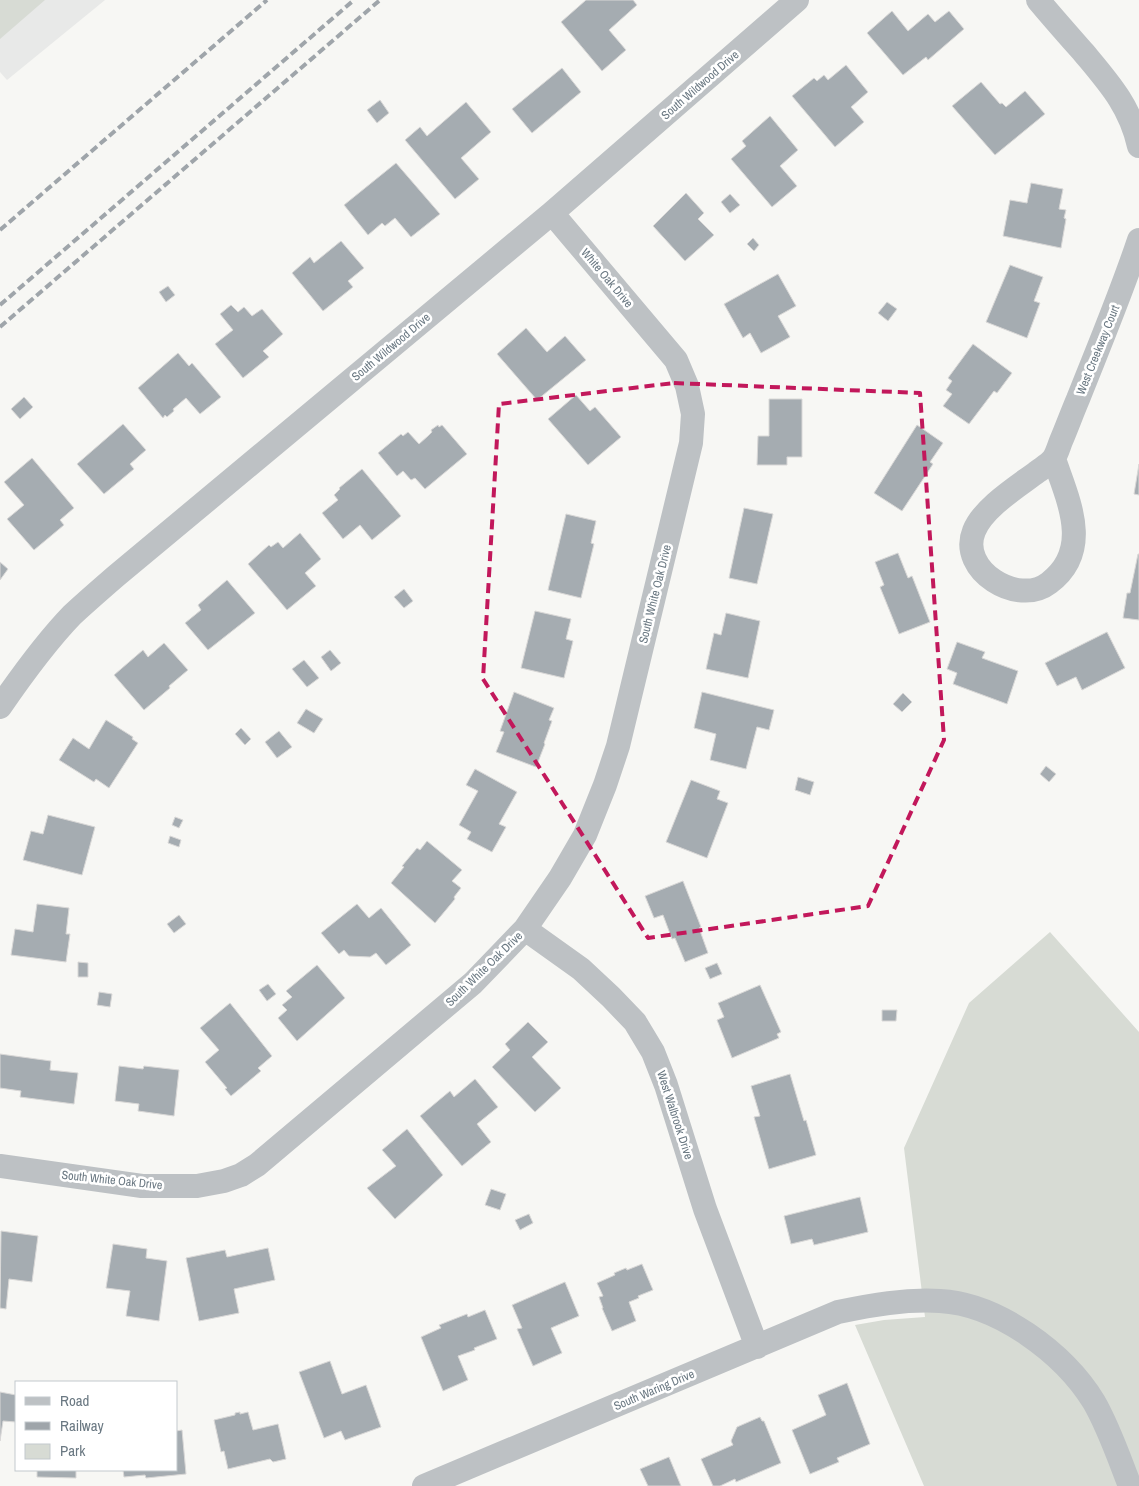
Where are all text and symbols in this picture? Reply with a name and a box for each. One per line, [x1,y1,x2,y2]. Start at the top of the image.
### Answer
street label: South Wildwood Drive [658,47,742,123]
street label: White Oak Drive [577,245,637,311]
street label: West Creekway Court [1073,302,1123,397]
street label: South Wildwood Drive [348,309,434,385]
street label: South White Oak Drive [635,543,675,645]
street label: South White Oak Drive [442,928,526,1010]
street label: West Walbrook Drive [653,1069,697,1161]
street label: South White Oak Drive [61,1167,163,1193]
street label: South Waring Drive [611,1366,697,1414]
legend [15,1381,178,1471]
text: Road [60,1390,89,1411]
text: Railway [60,1415,105,1436]
text: Park [60,1440,86,1461]

